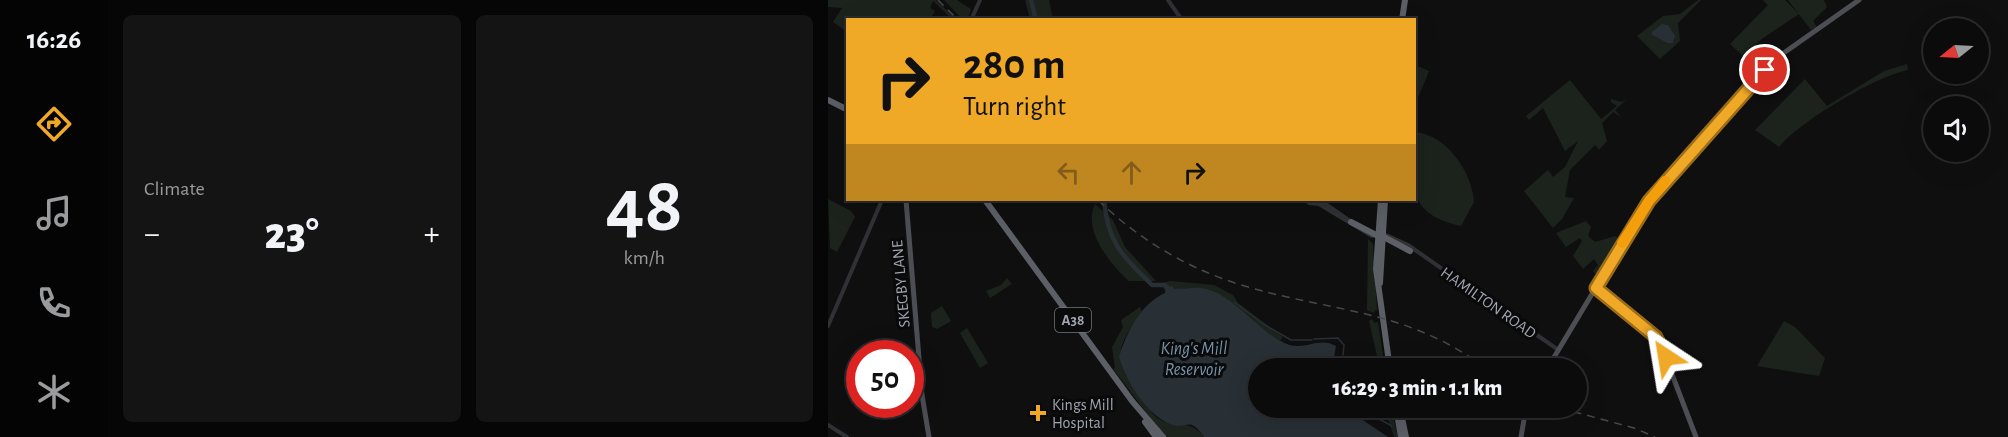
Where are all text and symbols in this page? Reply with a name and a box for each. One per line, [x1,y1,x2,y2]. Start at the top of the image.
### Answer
north arrow [1923,18,1989,84]
map controls [1923,18,1989,162]
text: 16:26 [27,26,81,53]
icon: right [864,42,942,120]
text: 280 m [963,44,1066,86]
pin [1739,44,1790,95]
icon: arrive [1748,53,1781,86]
text: Turn right [963,93,1066,120]
button: sound [1923,96,1989,162]
icon: directions [33,103,75,145]
icon: left [1052,156,1085,189]
icon: ahead [1115,156,1148,189]
icon: right [1178,156,1211,189]
text: 48 [605,168,683,246]
text: Climate [144,179,205,199]
icon: music [33,192,75,234]
text: 23° [265,212,319,257]
text: − [144,218,160,251]
text: + [424,218,440,251]
street label: SKEGBY LANE [889,239,913,328]
text: km/h [624,248,665,268]
street label: HAMILTON ROAD [1438,264,1539,342]
icon: phone [33,282,75,324]
road number: A38 [1055,308,1091,332]
position arrow [1634,325,1698,389]
speed limit sign: 50 [846,340,924,418]
water label: King's Mill Reservoir [1161,340,1227,379]
icon: climate [33,371,75,413]
text: 16:29 · 3 min · 1.1 km [1333,377,1502,399]
place label: Kings Mill Hospital [1052,397,1114,431]
marker: Kings Mill Hospital [1029,404,1047,422]

